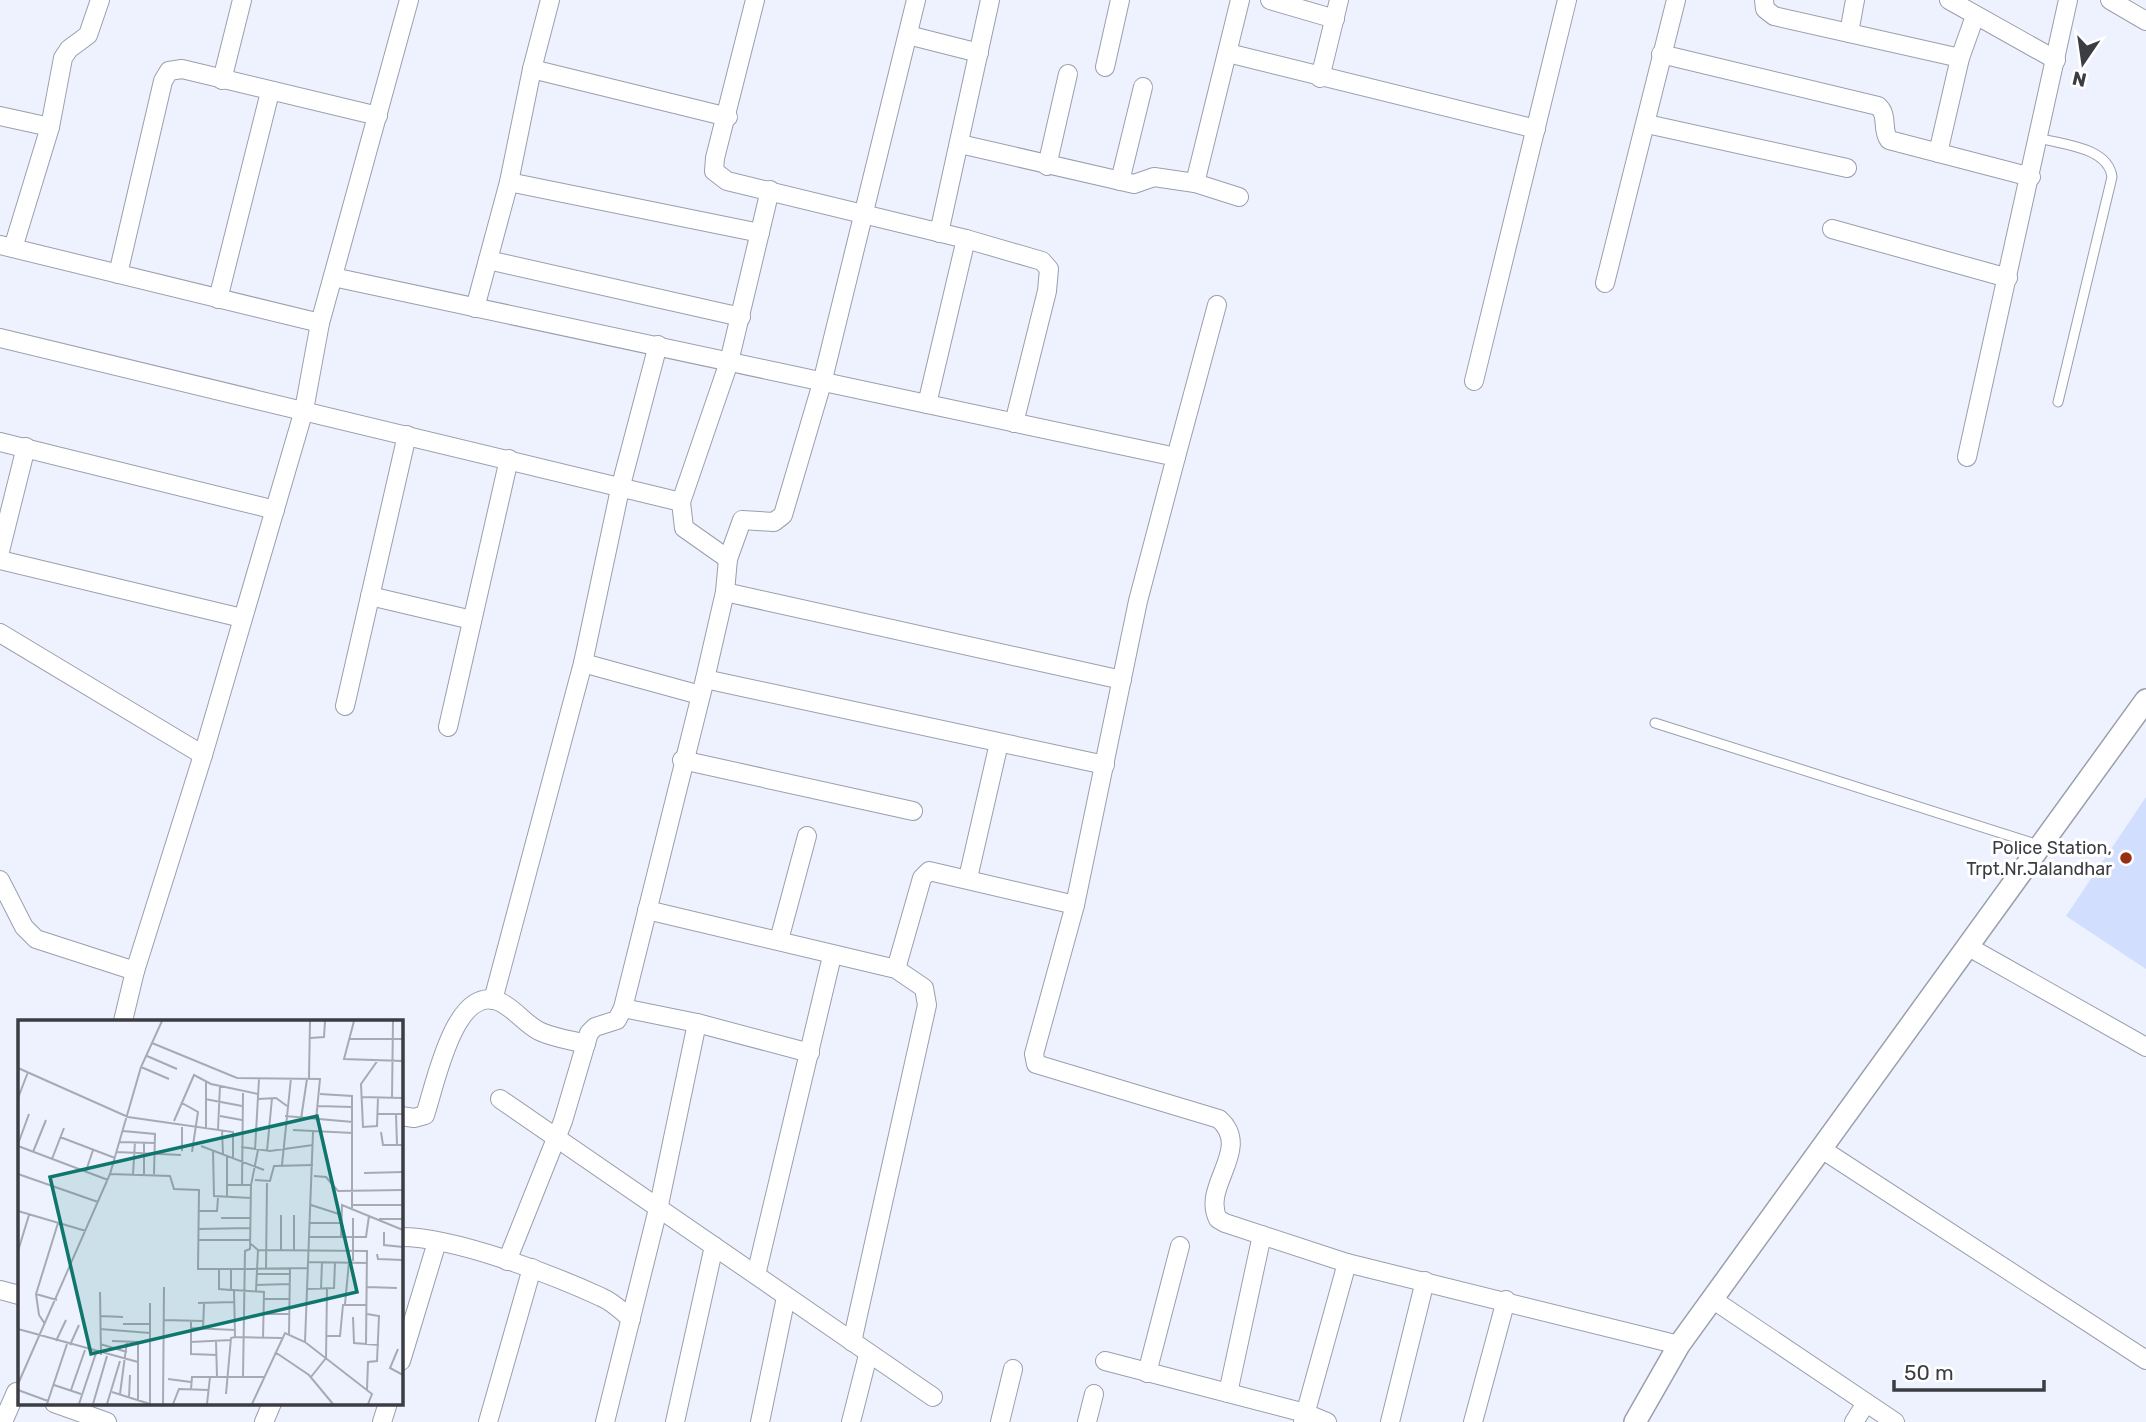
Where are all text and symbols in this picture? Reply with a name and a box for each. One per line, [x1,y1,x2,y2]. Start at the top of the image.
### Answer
north arrow [2048,28,2118,98]
text: N [2070,66,2089,92]
place label: Police Station, Trpt.Nr.Jalandhar [1966,837,2112,880]
marker: Police Station, Trpt.Nr.Jalandhar [2118,850,2134,866]
inset map [18,1020,402,1404]
scale bar [1894,1348,2044,1392]
text: 50 m [1904,1360,1954,1385]

